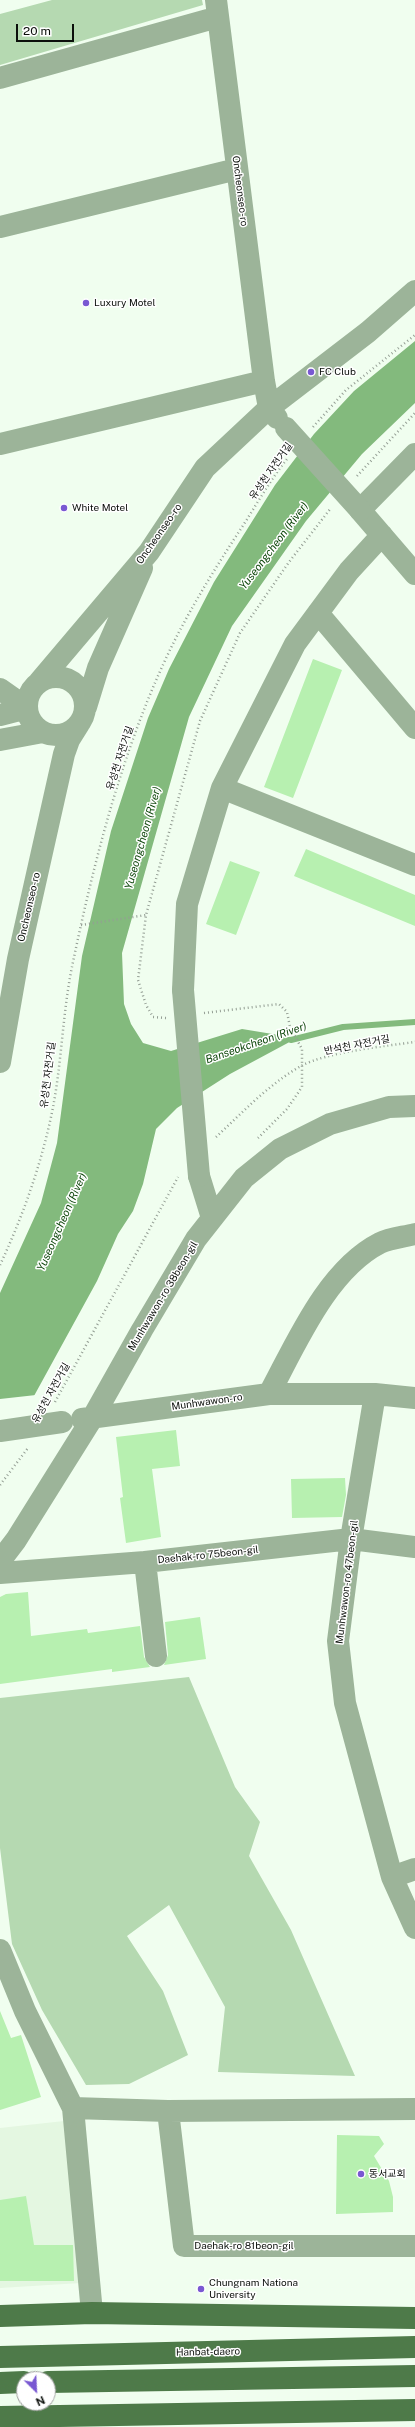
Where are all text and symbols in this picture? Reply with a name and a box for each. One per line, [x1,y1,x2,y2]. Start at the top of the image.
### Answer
scale bar [18,16,76,42]
text: 20 m [23,24,51,38]
street label: Oncheonseo-ro [230,155,250,227]
place label: Luxury Motel [94,297,156,309]
marker: Luxury Motel [81,298,91,308]
place label: FC Club [319,366,356,378]
marker: FC Club [306,367,316,377]
street label: 유성천 자전거길 [247,440,295,502]
water label: Yuseongcheon (River) [237,500,311,592]
street label: Oncheonseo-ro [134,501,184,567]
place label: White Motel [72,502,128,514]
marker: White Motel [59,503,69,513]
street label: 유성천 자전거길 [104,724,136,792]
water label: Yuseongcheon (River) [122,785,164,891]
street label: Oncheonseo-ro [15,871,43,943]
water label: Banseokcheon (River) [204,1019,308,1067]
street label: 반석천 자전거길 [323,1033,391,1057]
street label: 유성천 자전거길 [38,1041,58,1109]
water label: Yuseongcheon (River) [34,1171,90,1273]
street label: Munhwawon-ro 38beon-gil [126,1239,200,1353]
street label: 유성천 자전거길 [30,1361,72,1425]
street label: Munhwawon-ro [171,1391,243,1413]
street label: Munhwawon-ro 47beon-gil [333,1519,361,1645]
street label: Daehak-ro 75beon-gil [157,1544,259,1566]
place label: 동서교회 [369,2168,406,2180]
marker: 동서교회 [356,2169,366,2179]
street label: Daehak-ro 81beon-gil [194,2240,294,2252]
place label: Chungnam Nationa University [209,2277,298,2300]
marker: Chungnam Nationa University [196,2284,206,2294]
street label: Hanbat-daero [176,2345,240,2359]
north arrow [16,2371,56,2411]
text: N [34,2394,47,2408]

